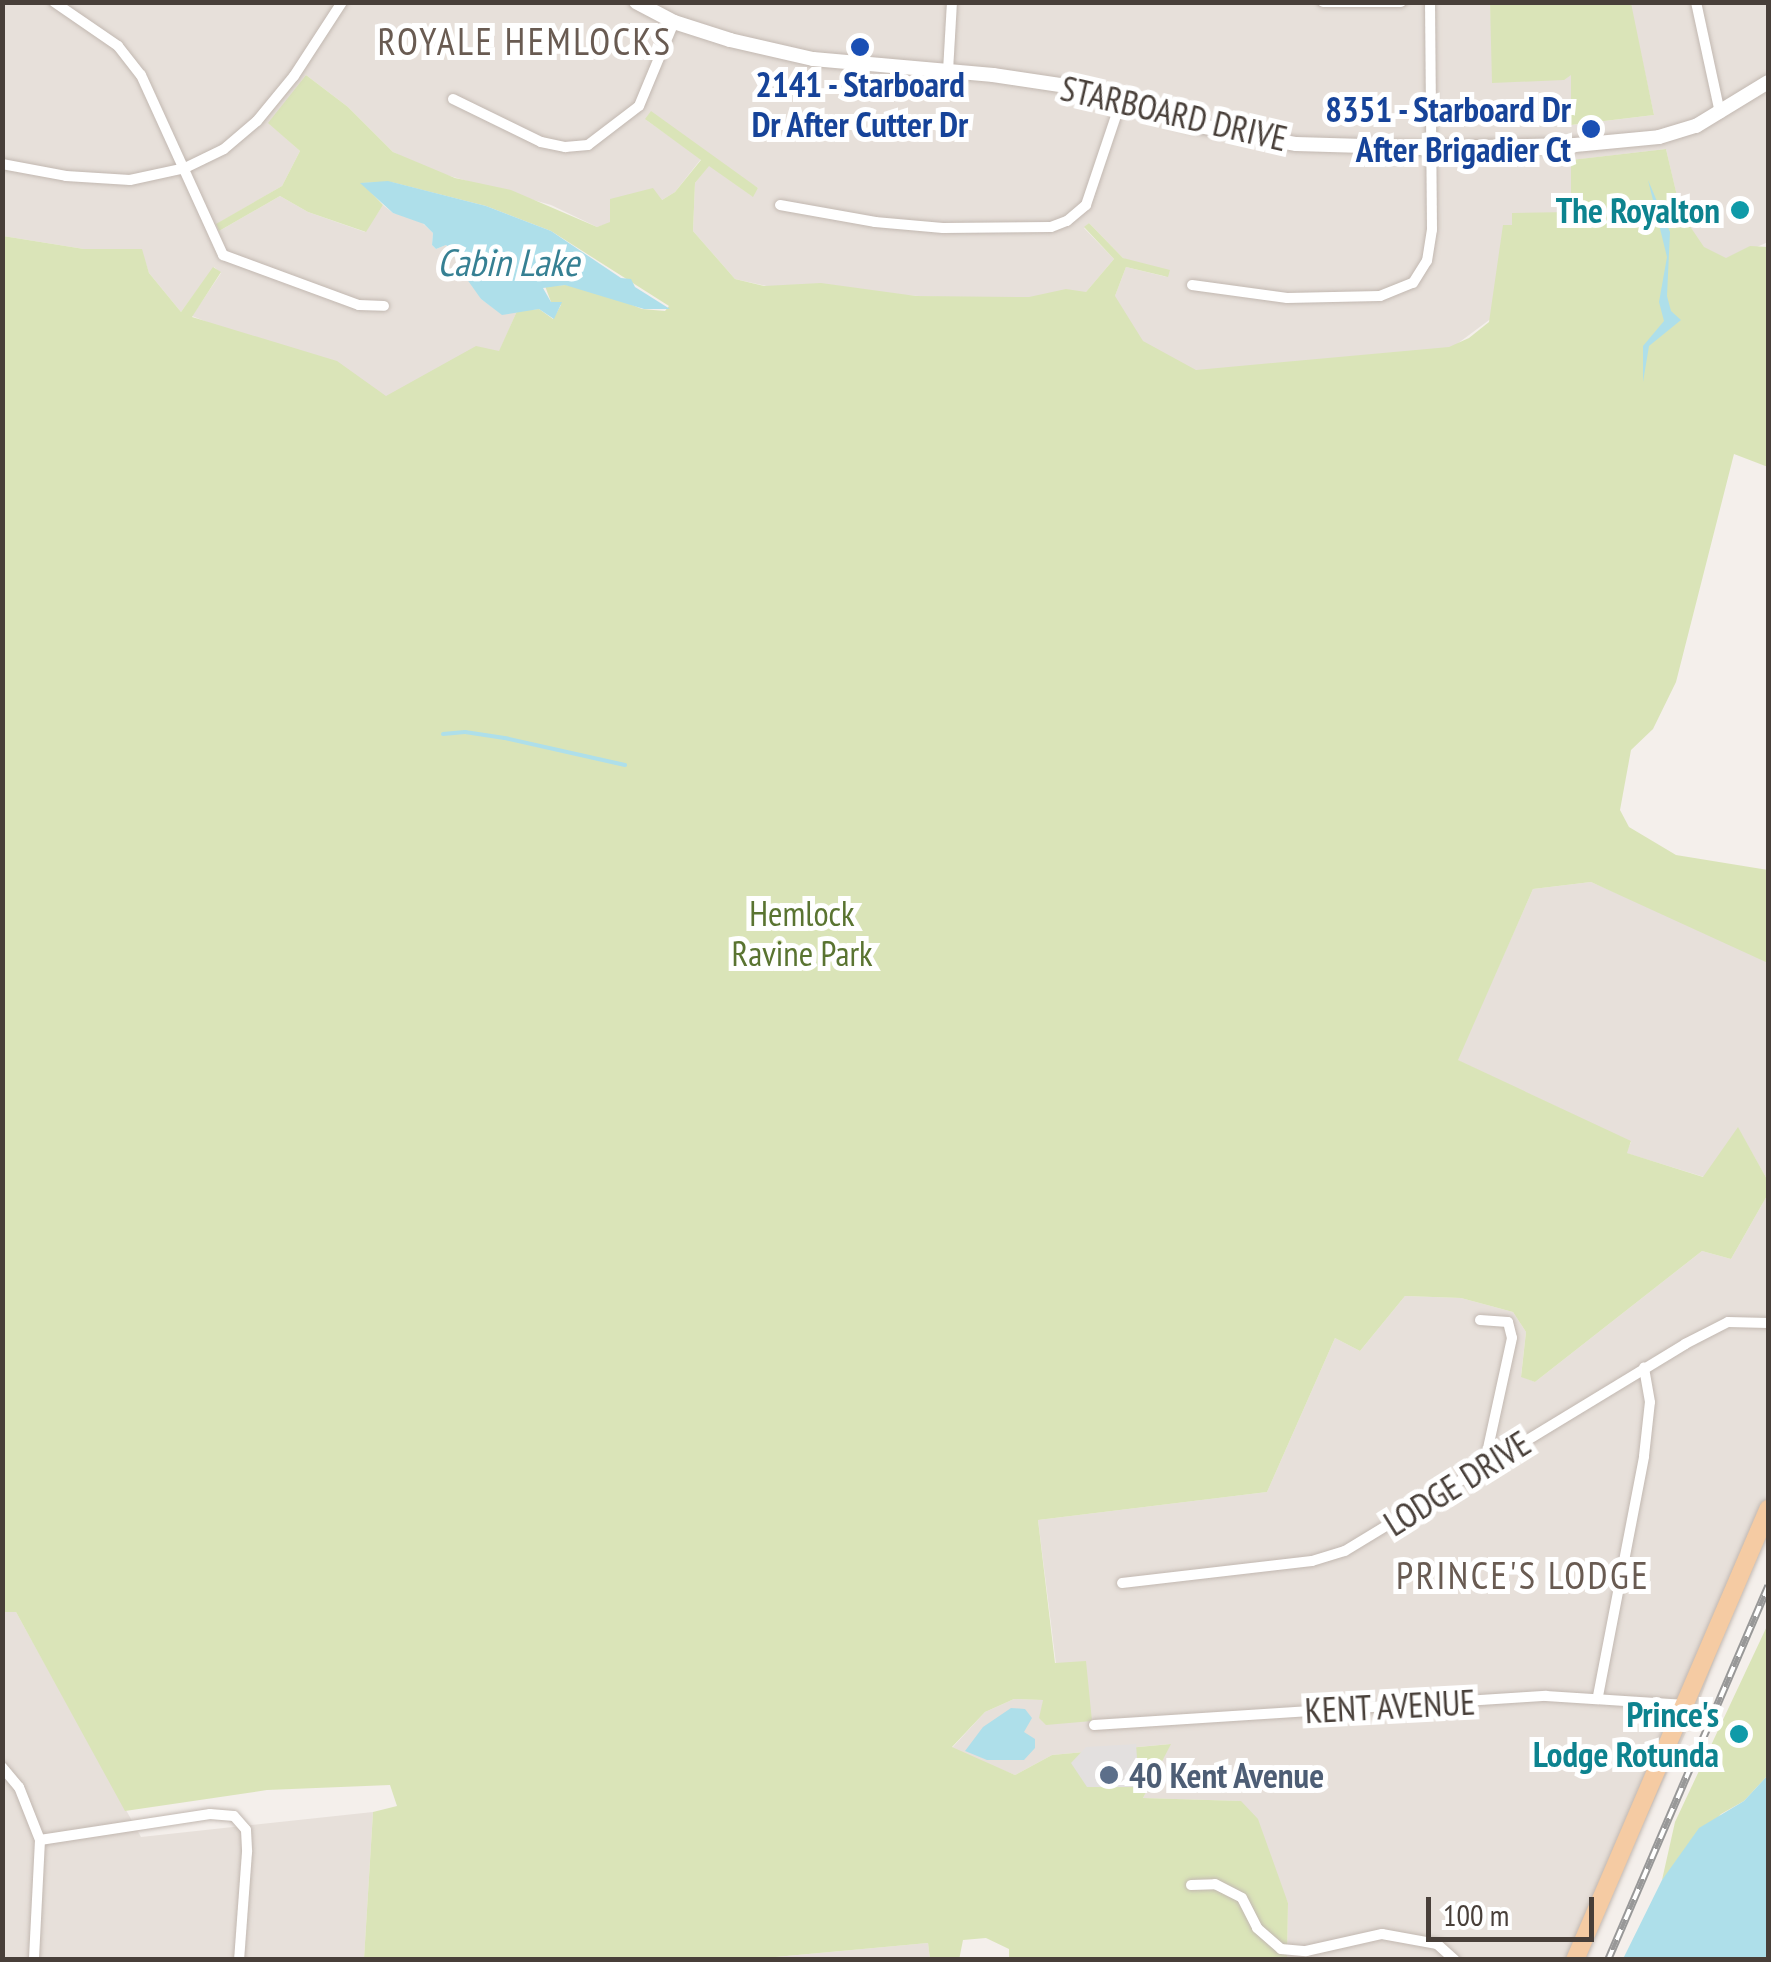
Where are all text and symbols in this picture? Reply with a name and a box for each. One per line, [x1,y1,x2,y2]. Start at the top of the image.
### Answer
district label: ROYALE HEMLOCKS [377,18,673,64]
marker: 2141 - Starboard Dr After Cutter Dr [849,36,871,58]
place label: 2141 - Starboard Dr After Cutter Dr [751,63,969,145]
street label: STARBOARD DRIVE [1057,67,1291,159]
place label: 8351 - Starboard Dr After Brigadier Ct [1322,88,1571,170]
marker: 8351 - Starboard Dr After Brigadier Ct [1580,118,1602,140]
place label: The Royalton [1556,189,1720,231]
marker: The Royalton [1729,199,1751,221]
water label: Cabin Lake [437,239,579,285]
park label: Hemlock Ravine Park [731,892,873,974]
street label: LODGE DRIVE [1376,1422,1538,1544]
district label: PRINCE'S LODGE [1396,1552,1650,1598]
street label: KENT AVENUE [1303,1681,1477,1731]
place label: Prince's Lodge Rotunda [1533,1693,1719,1775]
marker: Prince's Lodge Rotunda [1728,1723,1750,1745]
place label: 40 Kent Avenue [1129,1754,1325,1796]
marker: 40 Kent Avenue [1098,1764,1120,1786]
scale bar [1431,1877,1598,1939]
text: 100 m [1443,1895,1509,1934]

